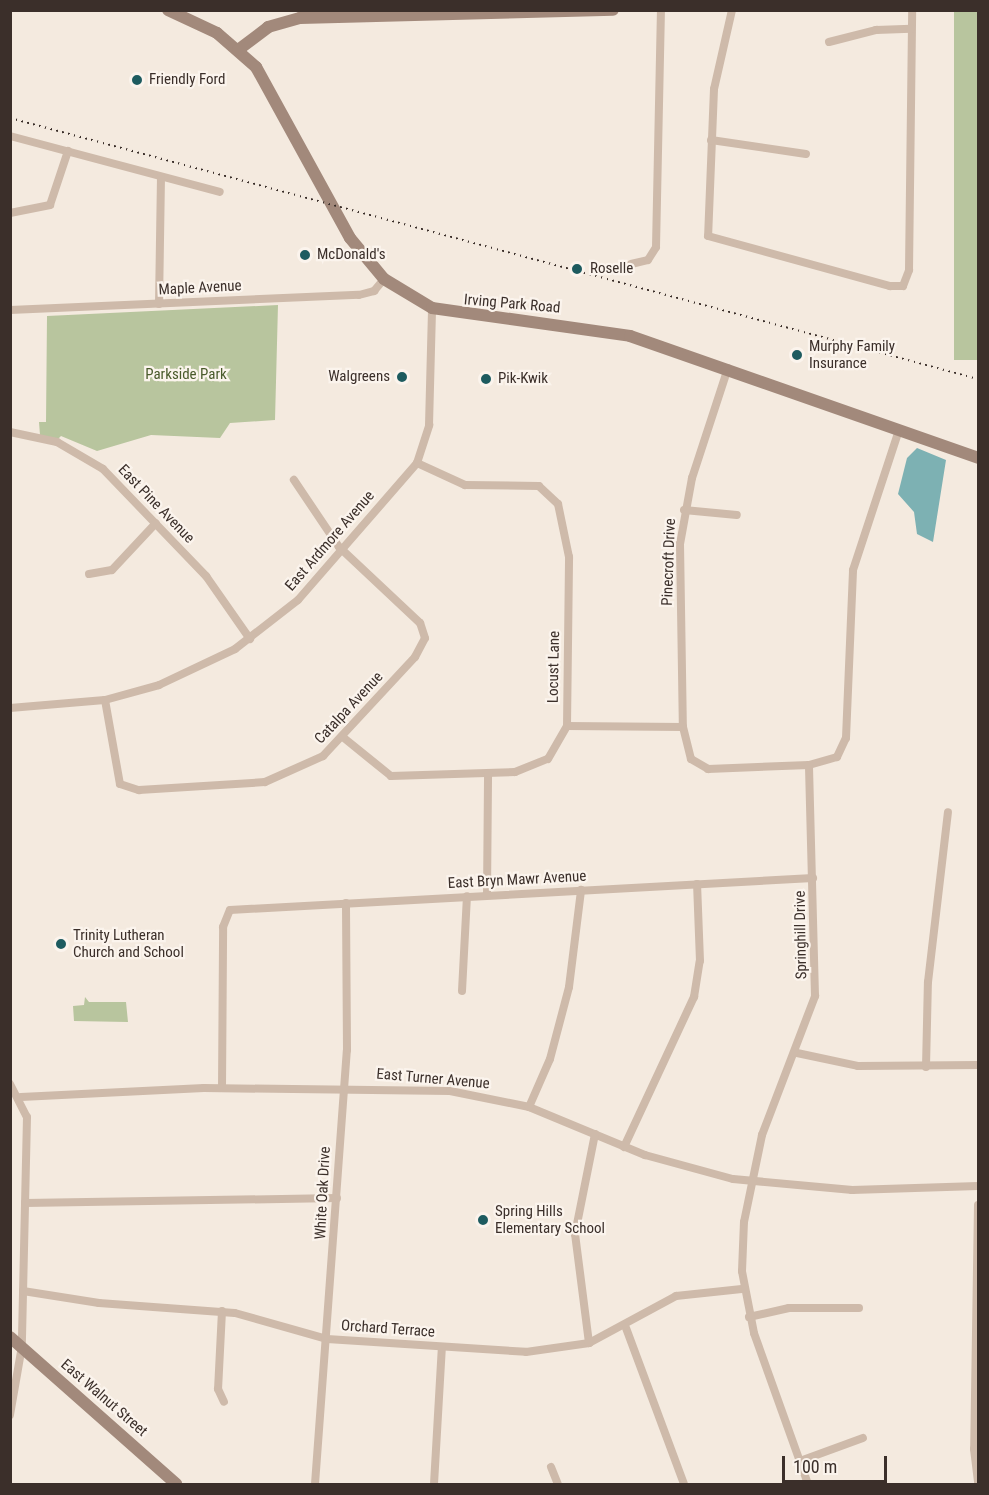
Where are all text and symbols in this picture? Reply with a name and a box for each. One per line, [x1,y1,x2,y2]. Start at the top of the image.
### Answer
place label: Friendly Ford [149,71,225,89]
marker: Friendly Ford [130,73,144,87]
place label: McDonald's [317,246,386,264]
marker: McDonald's [298,248,312,262]
marker: Roselle [568,260,586,278]
place label: Roselle [590,260,633,278]
street label: Maple Avenue [158,277,242,299]
street label: Irving Park Road [463,291,561,317]
place label: Murphy Family Insurance [809,337,895,372]
marker: Murphy Family Insurance [790,348,804,362]
park label: Parkside Park [145,366,227,384]
place label: Walgreens [328,368,390,386]
marker: Walgreens [395,370,409,384]
place label: Pik-Kwik [498,370,548,388]
marker: Pik-Kwik [479,372,493,386]
street label: East Pine Avenue [114,461,198,547]
street label: East Ardmore Avenue [282,487,378,595]
street label: Pinecroft Drive [658,518,680,606]
street label: Locust Lane [544,631,564,703]
street label: Catalpa Avenue [311,668,387,748]
street label: East Bryn Mawr Avenue [447,867,587,893]
street label: Springhill Drive [791,890,811,980]
place label: Trinity Lutheran Church and School [73,926,184,961]
marker: Trinity Lutheran Church and School [54,937,68,951]
street label: East Turner Avenue [376,1065,490,1093]
street label: White Oak Drive [312,1146,334,1240]
place label: Spring Hills Elementary School [495,1202,605,1237]
marker: Spring Hills Elementary School [476,1213,490,1227]
street label: Orchard Terrace [340,1317,436,1341]
street label: East Walnut Street [57,1356,151,1440]
scale bar [785,1444,890,1482]
text: 100 m [793,1456,837,1477]

